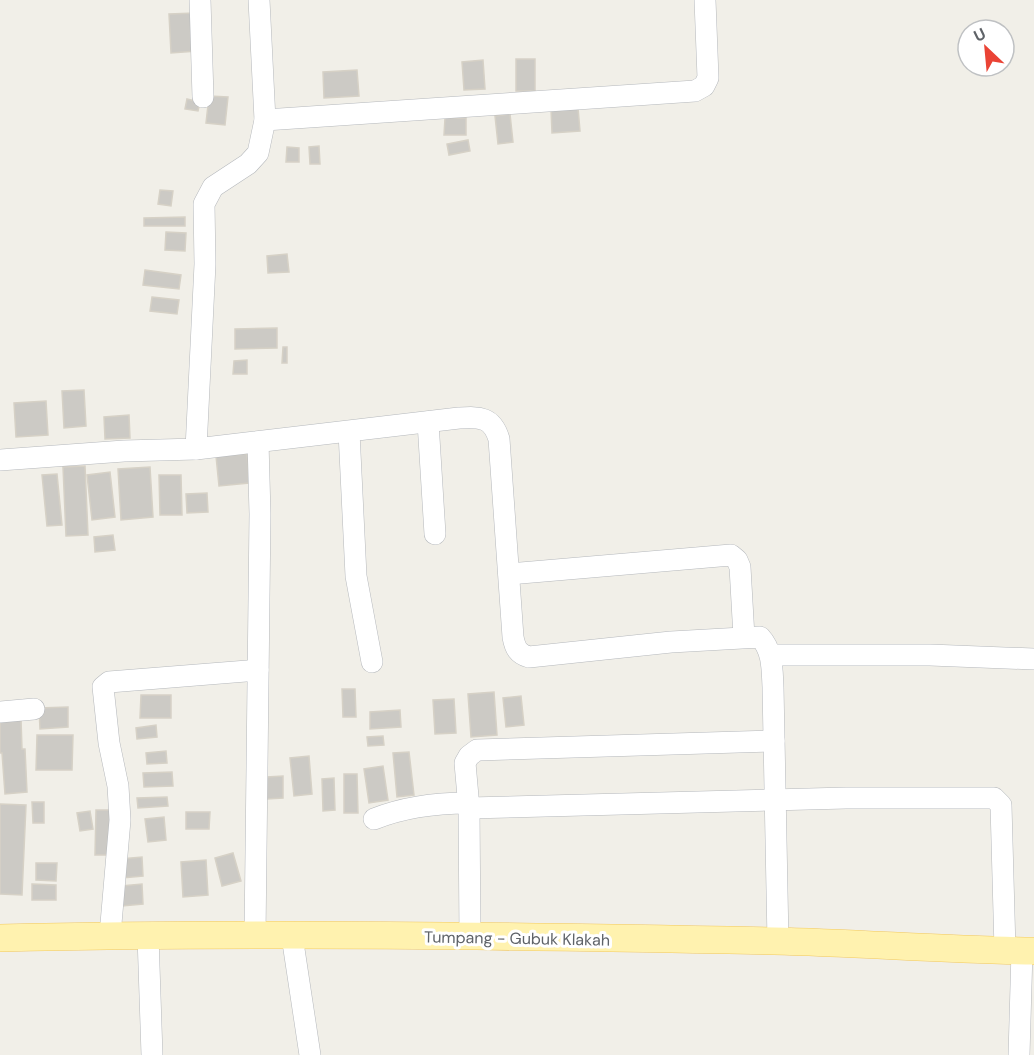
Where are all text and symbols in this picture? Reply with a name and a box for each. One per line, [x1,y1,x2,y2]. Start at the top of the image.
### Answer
north arrow [956,18,1016,78]
text: U [970,23,989,47]
street label: Tumpang - Gubuk Klakah [424,926,610,951]

